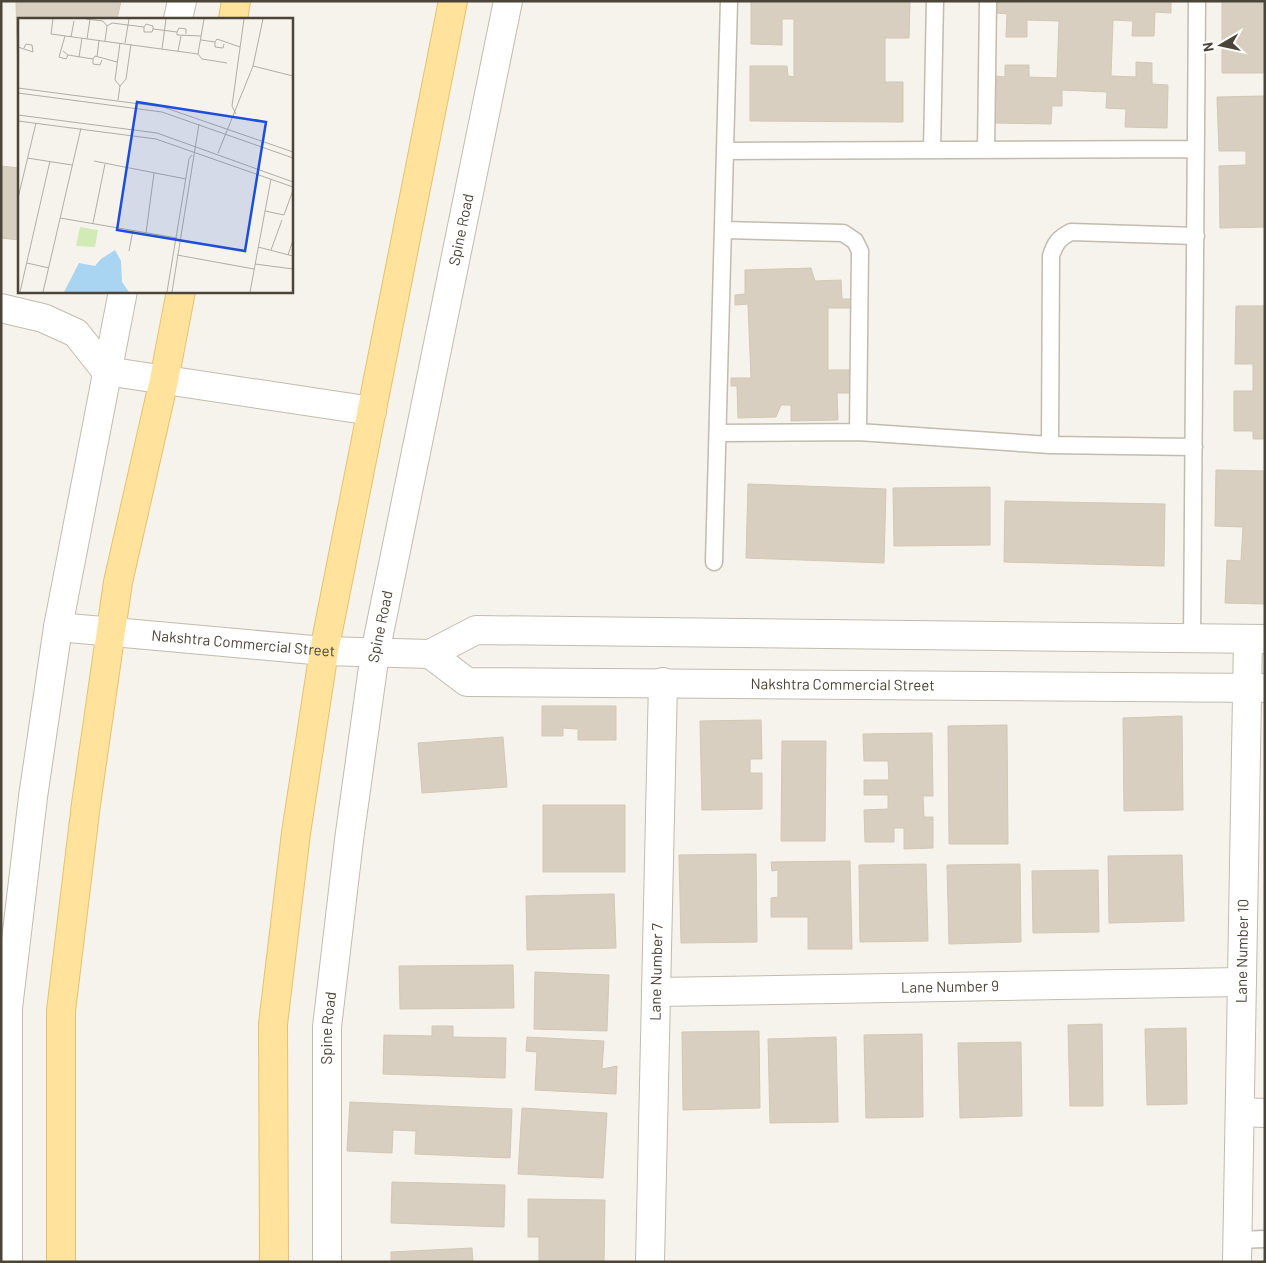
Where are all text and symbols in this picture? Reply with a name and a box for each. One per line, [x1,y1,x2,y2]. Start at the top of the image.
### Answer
inset map [18,18,292,292]
north arrow [1196,20,1246,70]
text: N [1199,41,1217,53]
street label: Spine Road [444,192,476,267]
street label: Spine Road [364,589,396,664]
street label: Nakshtra Commercial Street [151,625,335,659]
street label: Nakshtra Commercial Street [750,674,935,694]
street label: Lane Number 10 [1232,899,1251,1003]
street label: Lane Number 7 [645,923,666,1021]
street label: Lane Number 9 [901,976,999,996]
street label: Spine Road [317,991,339,1065]

